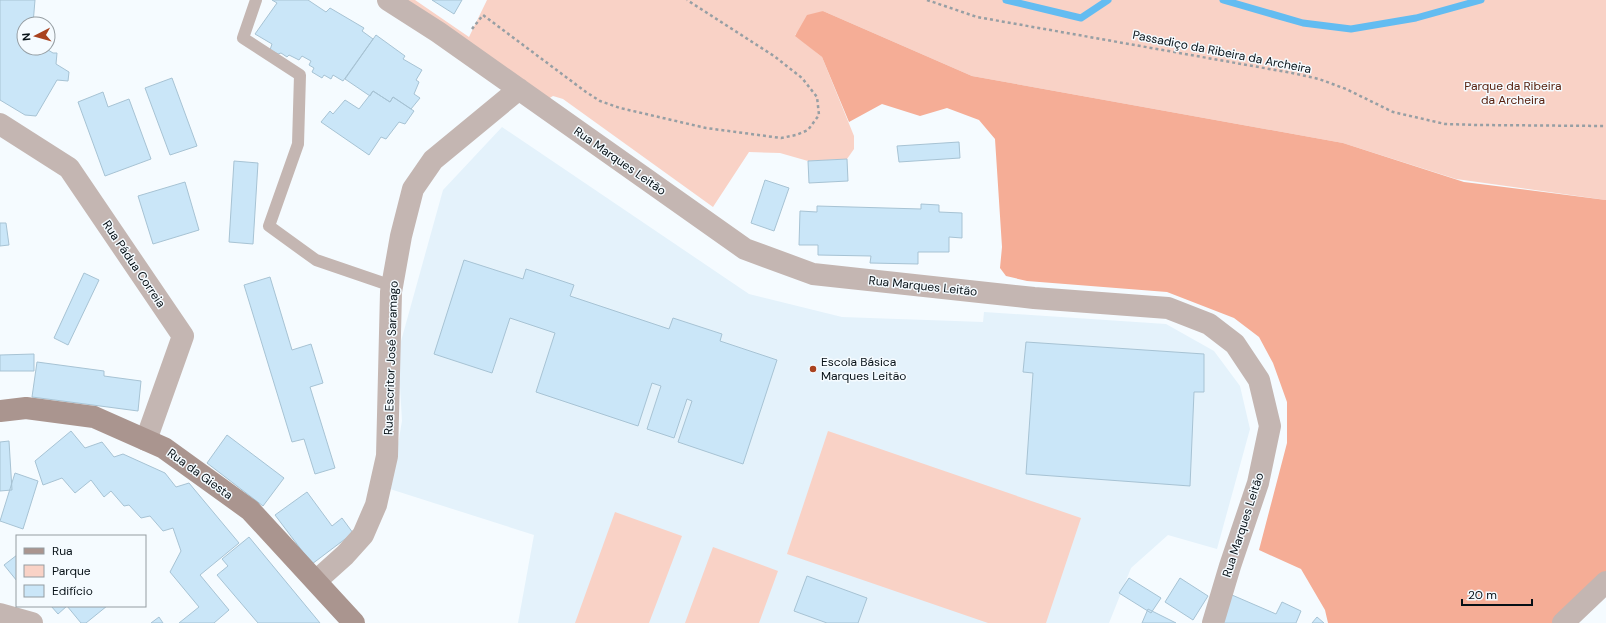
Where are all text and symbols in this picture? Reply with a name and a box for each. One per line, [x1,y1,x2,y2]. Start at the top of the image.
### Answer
north arrow [16,16,56,56]
street label: Passadiço da Ribeira da Archeira [1131,27,1313,77]
text: N [19,32,33,42]
park label: Parque da Ribeira da Archeira [1464,78,1562,108]
street label: Rua Marques Leitão [571,123,669,199]
street label: Rua Pádua Correia [99,217,169,311]
street label: Rua Marques Leitão [868,272,978,300]
street label: Rua Escritor José Saramago [380,281,402,435]
place label: Escola Básica Marques Leitão [821,354,906,384]
marker: Escola Básica Marques Leitão [808,364,818,374]
street label: Rua da Giesta [164,445,236,503]
street label: Rua Marques Leitão [1219,471,1267,579]
legend [16,535,146,607]
text: Rua [52,543,73,559]
text: Parque [52,563,91,579]
scale bar [1462,581,1532,607]
text: Edifício [52,583,93,599]
text: 20 m [1468,587,1497,603]

